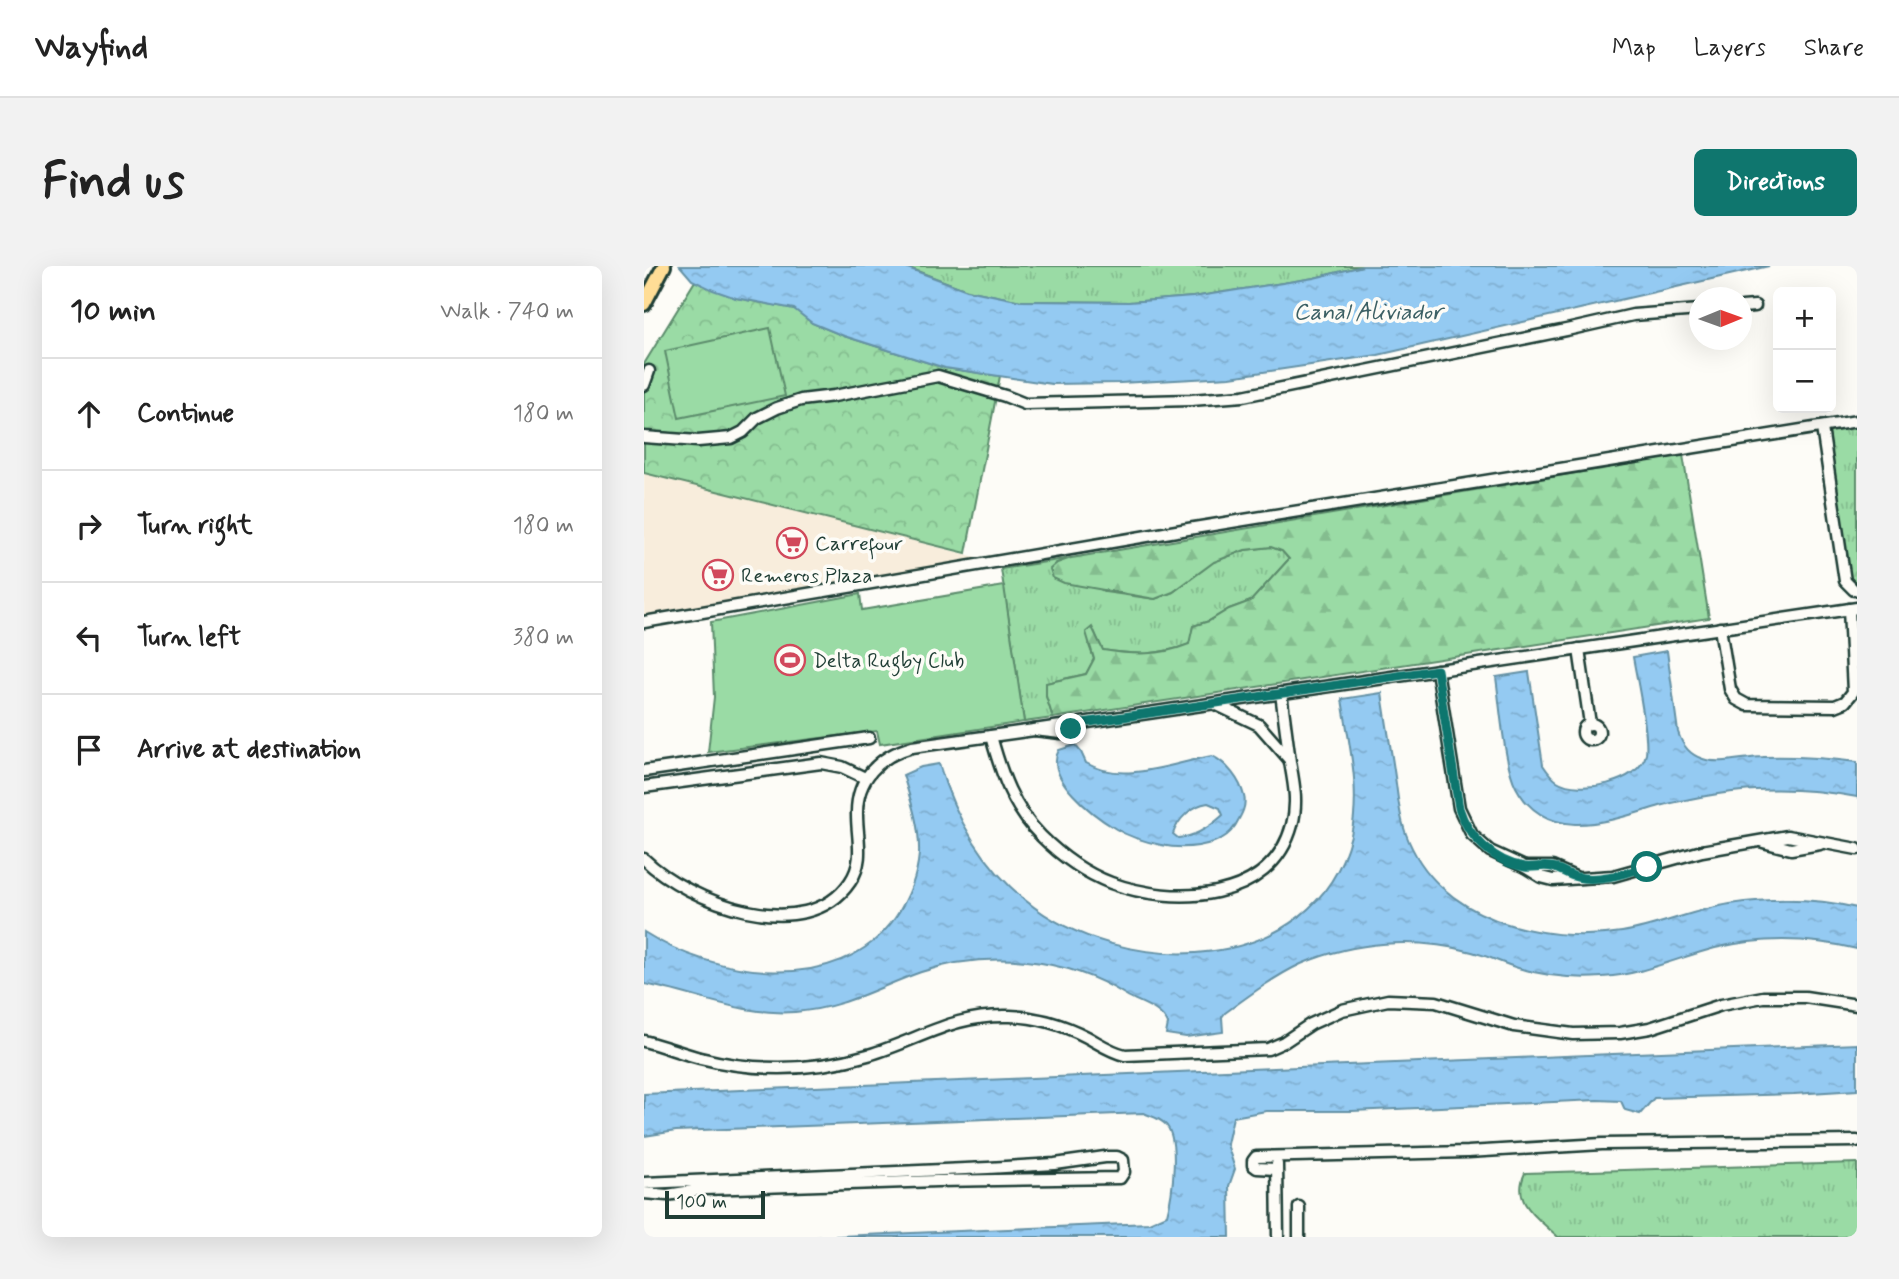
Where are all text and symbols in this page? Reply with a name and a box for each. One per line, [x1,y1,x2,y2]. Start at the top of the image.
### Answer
text: Wayfind [35,26,148,70]
text: Map [1612,33,1656,64]
text: Layers [1694,33,1766,64]
text: Share [1804,33,1864,64]
button: Directions [1694,149,1857,216]
text: Find us [42,150,185,215]
north arrow [1689,287,1752,350]
map controls [1773,287,1836,413]
button: + [1773,287,1836,350]
text: 10 min [70,292,156,331]
text: Walk · 740 m [440,297,574,327]
water label: Canal Aliviador [1293,298,1446,328]
button: − [1773,350,1836,413]
icon: ahead [70,395,108,433]
text: Continue [137,397,234,431]
text: 180 m [513,399,574,429]
icon: right [70,507,108,545]
text: Turn right [137,509,253,543]
text: 180 m [513,511,574,541]
supermarket icon: Carrefour [775,526,809,560]
place label: Carrefour [815,530,903,560]
supermarket icon: Remeros Plaza [701,558,735,592]
place label: Remeros Plaza [741,562,872,590]
icon: left [70,619,108,657]
text: Turn left [137,621,241,655]
text: 380 m [513,623,574,653]
sports icon: Delta Rugby Club [773,643,807,677]
place label: Delta Rugby Club [813,647,964,677]
route end [1055,713,1086,744]
icon: arrive [70,731,108,769]
text: Arrive at destination [137,733,361,767]
route start [1631,851,1662,882]
scale bar [665,1188,765,1220]
text: 100 m [676,1190,727,1215]

